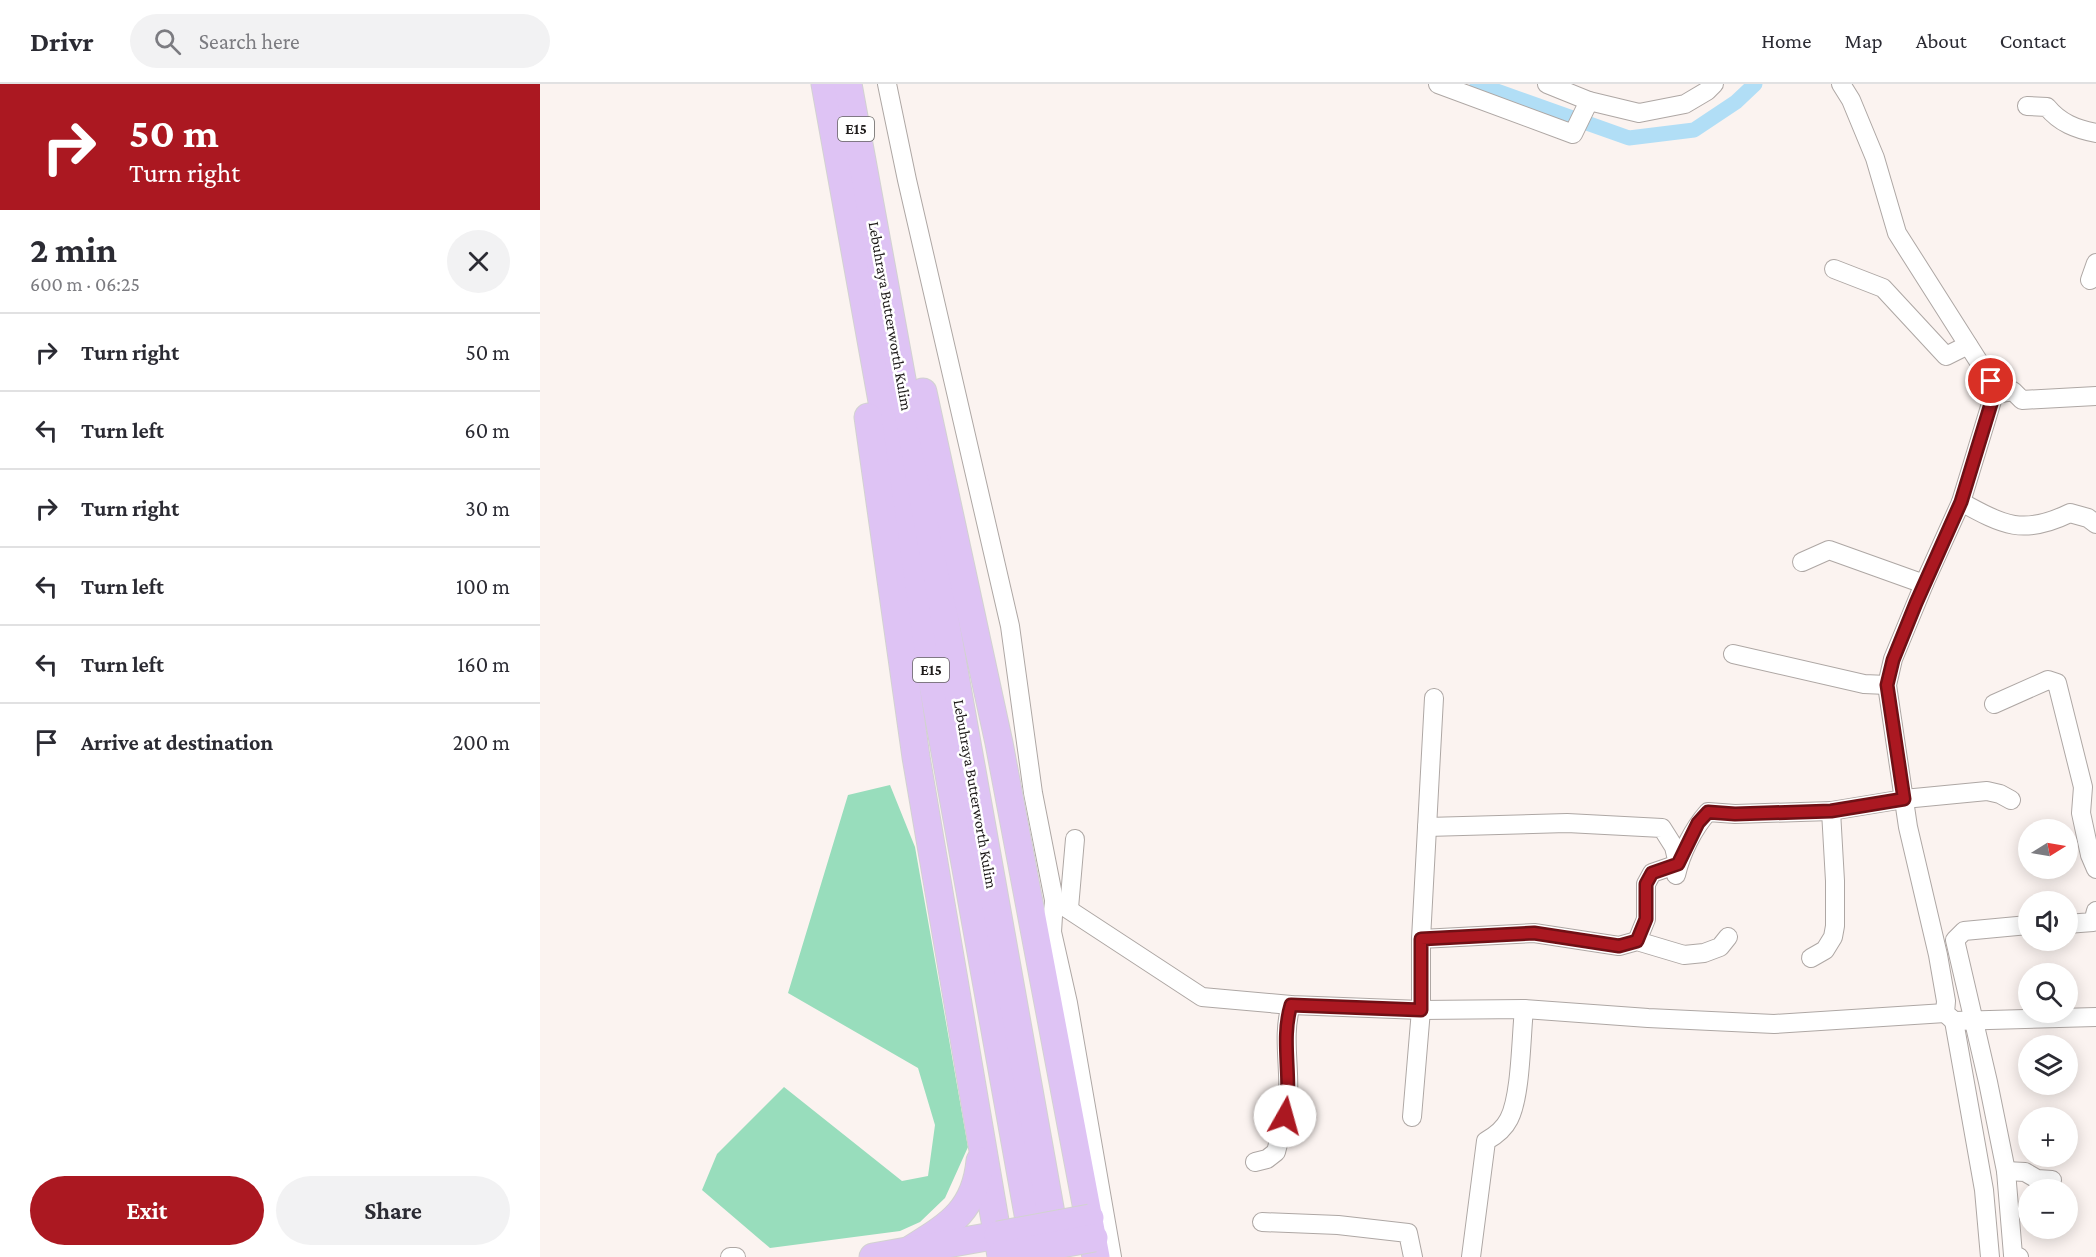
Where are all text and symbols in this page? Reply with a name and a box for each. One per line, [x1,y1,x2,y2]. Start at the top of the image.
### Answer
search box [130,14,550,68]
icon: search [151,25,184,58]
text: Drivr [30,26,94,57]
text: Search here [199,29,300,54]
text: Home [1761,29,1811,53]
text: Map [1844,29,1883,53]
text: About [1916,29,1967,53]
text: Contact [2000,29,2066,53]
icon: right [30,108,108,186]
text: 50 m [129,109,219,156]
road number: E15 [838,117,874,141]
text: Turn right [129,158,240,188]
street label: Lebuhraya Butterworth Kulim [864,220,916,412]
text: 2 min [30,230,117,270]
button: close [447,230,510,293]
text: 600 m · 06:25 [30,273,140,295]
icon: right [30,336,63,369]
text: Turn right [81,340,179,365]
text: 50 m [465,340,510,365]
pin [1965,355,2016,406]
icon: arrive [1974,364,2007,397]
icon: left [30,414,63,447]
text: Turn left [81,418,164,443]
text: 60 m [465,418,510,443]
icon: right [30,492,63,525]
text: Turn right [81,496,179,521]
text: 30 m [465,496,510,521]
icon: left [30,570,63,603]
text: Turn left [81,574,164,599]
text: 100 m [456,574,510,599]
icon: left [30,648,63,681]
text: Turn left [81,652,164,677]
text: 160 m [457,652,510,677]
road number: E15 [913,658,949,682]
street label: Lebuhraya Butterworth Kulim [949,698,1001,890]
icon: arrive [30,726,63,759]
text: Arrive at destination [81,730,273,755]
text: 200 m [453,730,510,755]
north arrow [2018,819,2078,879]
map controls [2018,819,2078,1239]
button: sound [2018,891,2078,951]
button: search [2018,963,2078,1023]
button: layers [2018,1035,2078,1095]
position arrow [1253,1084,1317,1148]
button: + [2018,1107,2078,1167]
button: Exit [30,1176,264,1245]
button: Share [276,1176,510,1245]
button: − [2018,1179,2078,1239]

